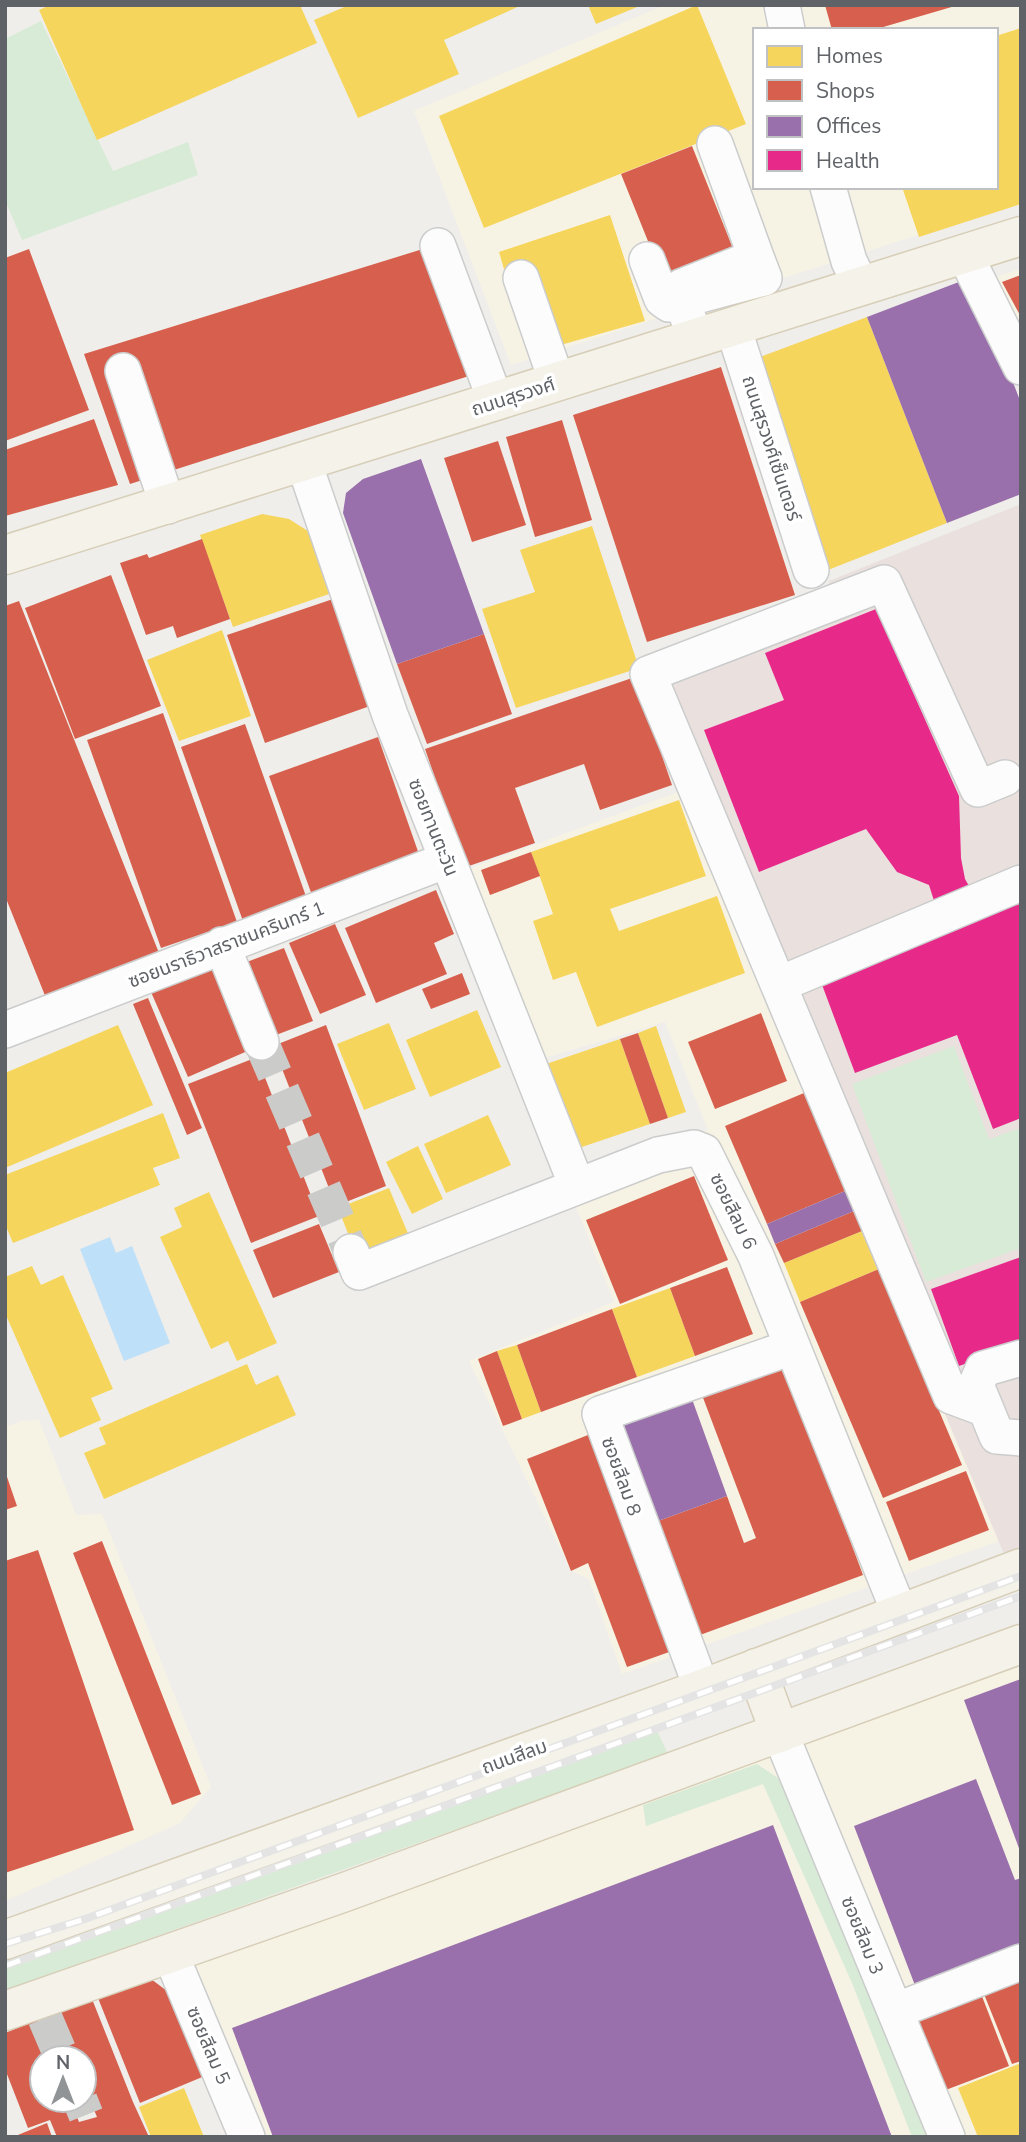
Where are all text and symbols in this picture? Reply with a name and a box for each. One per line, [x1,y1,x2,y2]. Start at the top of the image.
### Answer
legend [753,28,998,189]
text: Homes [816,42,883,70]
text: Shops [816,77,875,105]
text: Offices [816,112,881,140]
text: Health [816,147,880,175]
street label: ถนนสุรวงศ์ [468,371,558,423]
street label: ถนนสุรวงศ์เซ็นเตอร์ [735,372,807,525]
street label: ซอยทานตะวัน [402,775,464,880]
street label: ซอยนราธิวาสราชนครินทร์ 1 [124,895,328,994]
street label: ซอยสีลม 6 [703,1169,763,1254]
street label: ซอยสีลม 8 [595,1433,647,1520]
street label: ถนนสีลม [478,1733,551,1781]
street label: ซอยสีลม 3 [835,1892,890,1978]
street label: ซอยสีลม 5 [180,2002,236,2088]
north arrow [28,2044,98,2114]
text: N [56,2050,70,2076]

